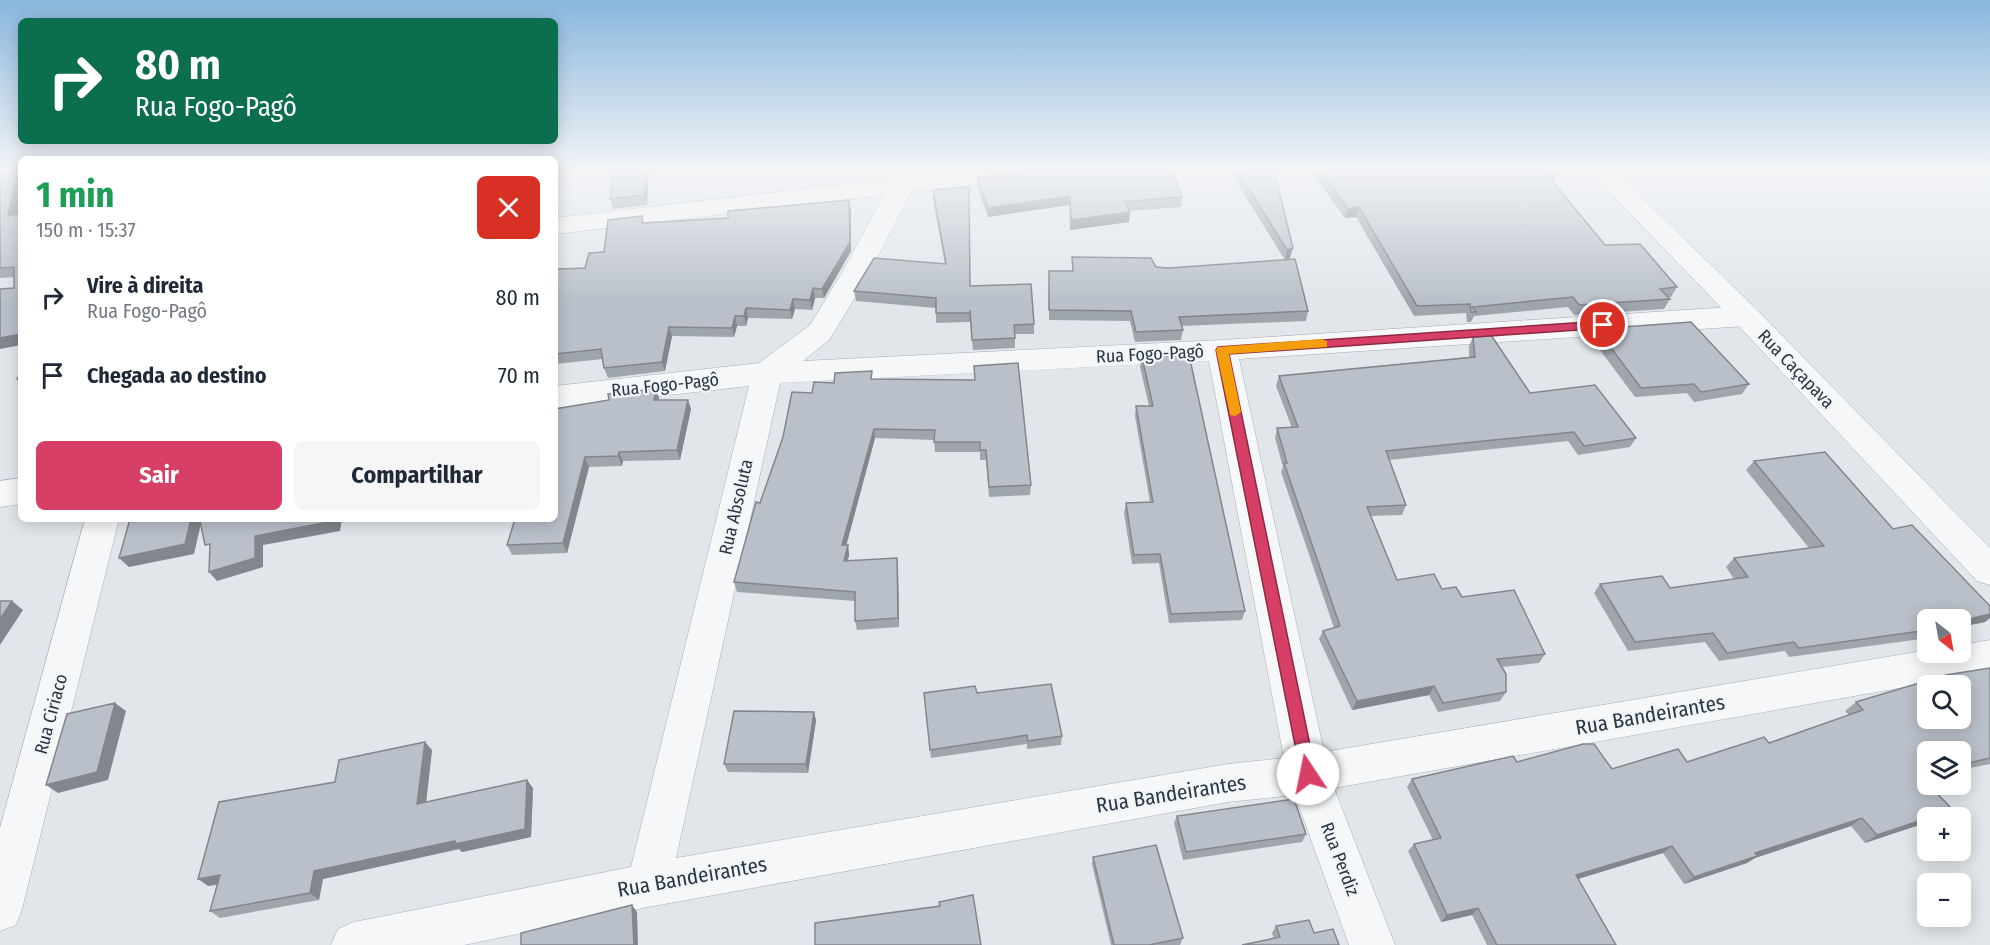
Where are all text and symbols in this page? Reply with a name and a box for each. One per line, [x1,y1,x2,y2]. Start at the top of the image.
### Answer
text: 80 m [135,40,221,90]
icon: right [36,42,114,120]
text: Rua Fogo-Pagô [135,91,297,123]
text: 1 min [36,173,114,217]
button: close [477,176,540,239]
text: 150 m · 15:37 [36,218,136,242]
text: Vire à direita [87,272,203,299]
icon: right [36,281,69,314]
text: 80 m [495,284,540,311]
text: Rua Fogo-Pagô [87,299,207,323]
pin [1577,299,1628,350]
icon: arrive [1586,308,1619,341]
street label: Rua Caçapava [1753,325,1839,413]
street label: Rua Fogo-Pagô [1095,340,1205,368]
icon: arrive [36,359,69,392]
text: Chegada ao destino [87,362,267,389]
text: 70 m [498,362,540,389]
street label: Rua Fogo-Pagô [610,368,720,402]
button: Sair [36,441,282,510]
button: Compartilhar [294,441,540,510]
street label: Rua Absoluta [714,457,758,557]
north arrow [1917,609,1971,663]
map controls [1917,609,1971,927]
street label: Rua Ciriaco [30,671,72,757]
button: search [1917,675,1971,729]
street label: Rua Bandeirantes [1573,689,1727,741]
button: layers [1917,741,1971,795]
position arrow [1276,742,1340,806]
street label: Rua Bandeirantes [1094,769,1248,819]
button: + [1917,807,1971,861]
street label: Rua Perdiz [1316,819,1364,899]
street label: Rua Bandeirantes [615,851,769,903]
button: − [1917,873,1971,927]

